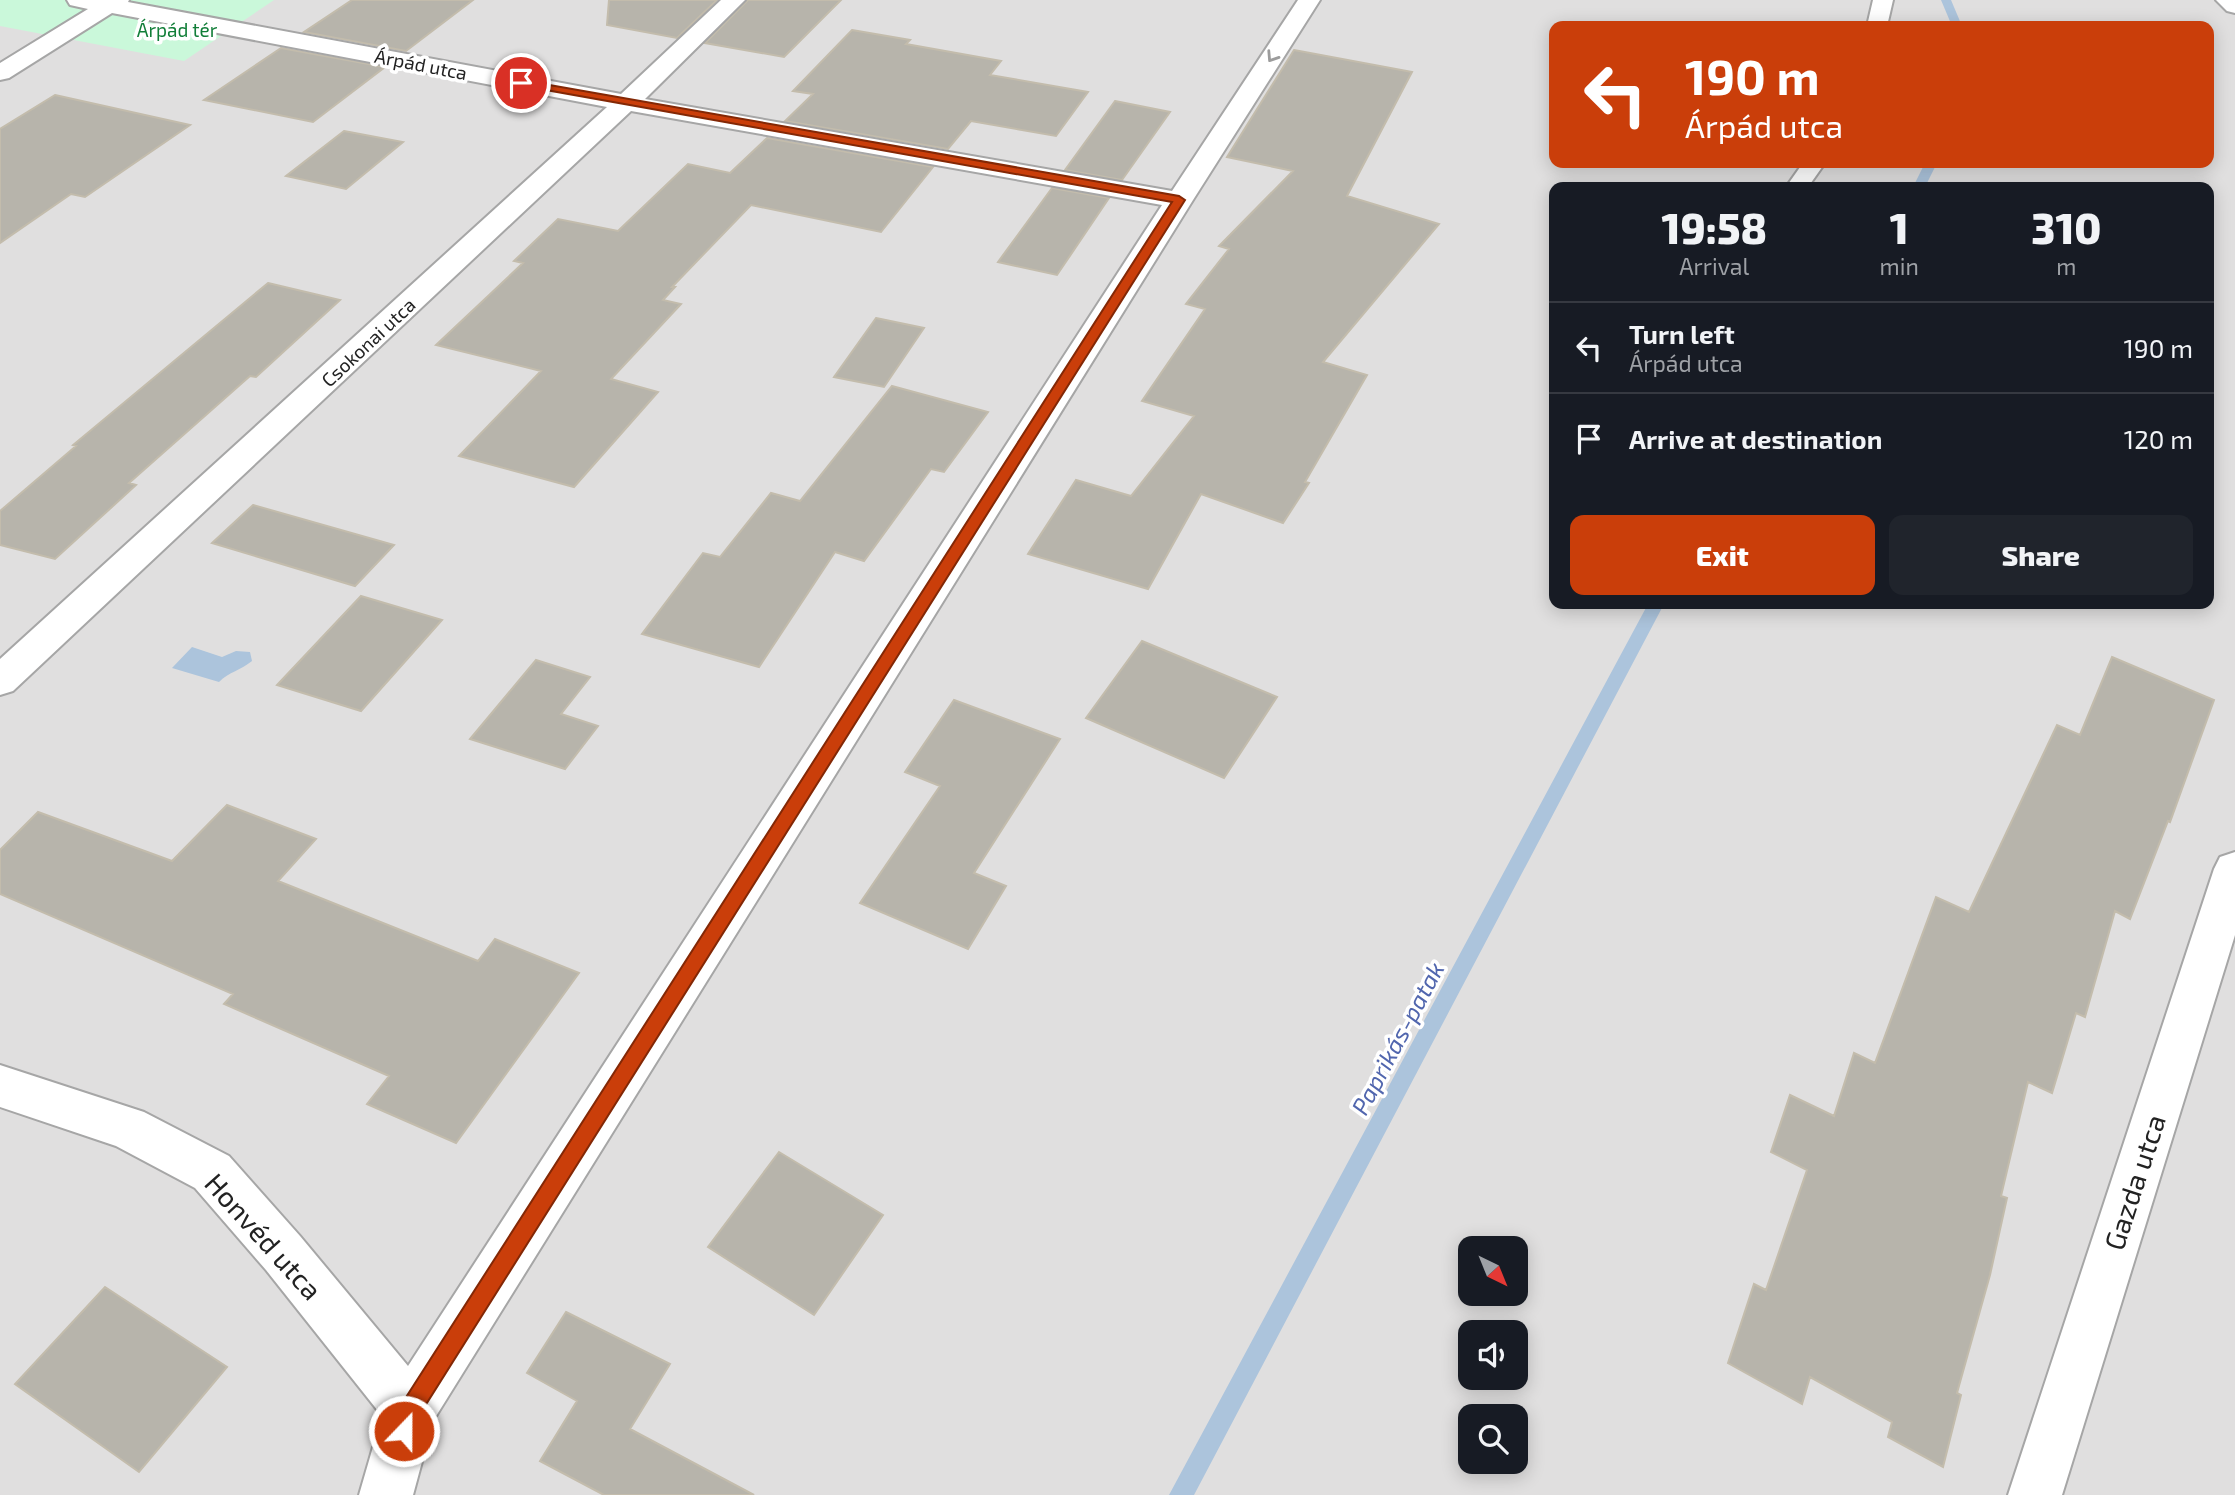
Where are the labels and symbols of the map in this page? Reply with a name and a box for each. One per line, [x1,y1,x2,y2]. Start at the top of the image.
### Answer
park label: Árpád tér [137,18,218,41]
street label: Árpád utca [373,44,469,84]
one-way arrow [1268,49,1280,62]
pin [491,53,551,113]
street label: Csokonai utca [316,293,420,391]
water label: Paprikás-patak [1345,957,1449,1119]
street label: Gazda utca [2096,1110,2172,1254]
street label: Honvéd utca [198,1166,330,1306]
north arrow [1458,1236,1528,1306]
position arrow [367,1394,441,1468]

